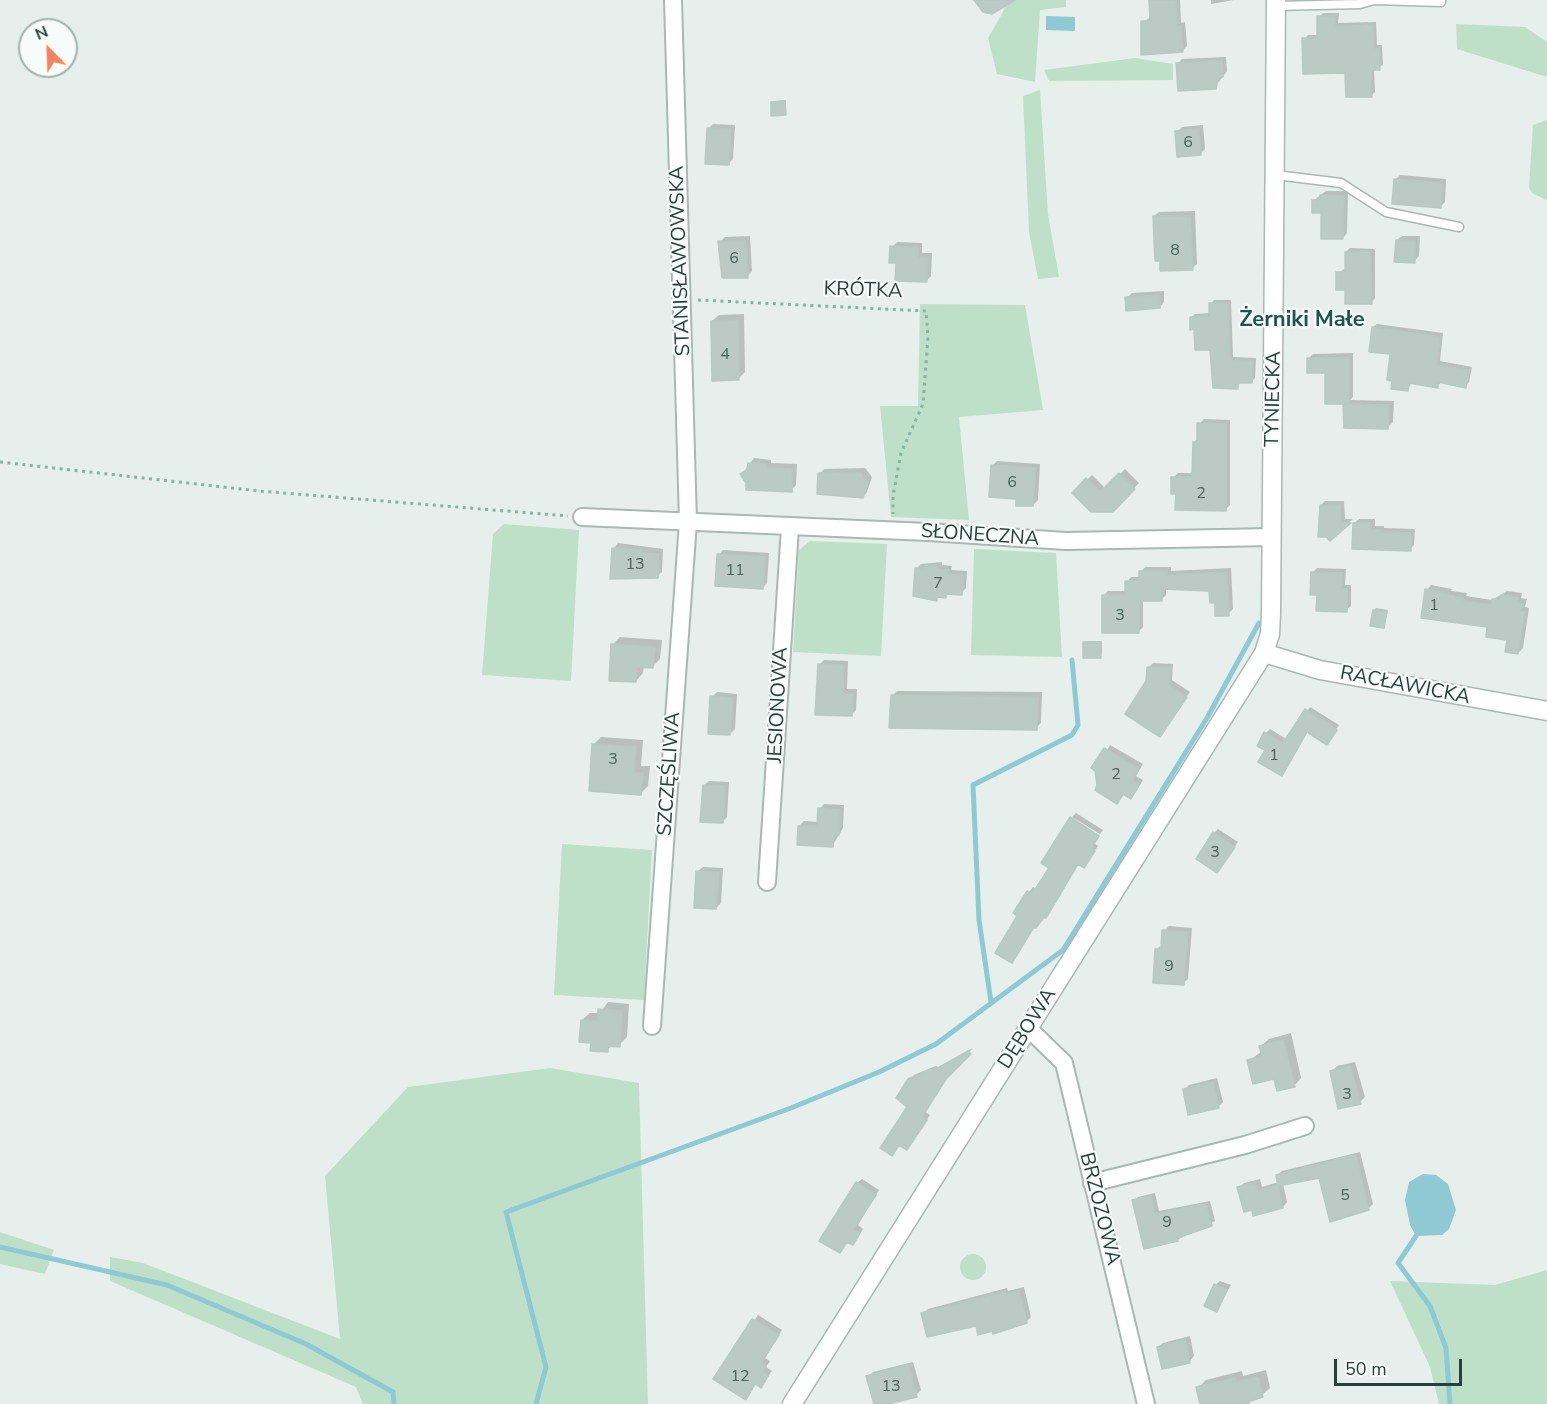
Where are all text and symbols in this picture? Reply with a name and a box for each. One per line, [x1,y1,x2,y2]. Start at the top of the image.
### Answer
north arrow [18,18,78,78]
text: N [32,21,52,46]
house number: 6 [1183,133,1193,153]
street label: STANISŁAWOWSKA [666,165,696,357]
house number: 8 [1170,241,1180,261]
house number: 6 [729,249,739,269]
street label: KRÓTKA [823,278,903,304]
district label: Żerniki Małe [1239,308,1365,334]
house number: 4 [720,345,730,365]
street label: TYNIECKA [1261,351,1287,447]
house number: 6 [1007,473,1017,493]
house number: 2 [1196,484,1206,504]
street label: SŁONECZNA [920,520,1040,552]
house number: 13 [625,555,645,575]
house number: 11 [725,561,745,581]
house number: 7 [933,574,943,594]
house number: 1 [1429,596,1439,616]
house number: 3 [1115,606,1125,626]
street label: JESIONOWA [764,646,794,764]
street label: RACŁAWICKA [1338,662,1472,710]
street label: SZCZĘŚLIWA [654,711,686,837]
house number: 1 [1269,746,1279,766]
house number: 3 [608,750,618,770]
house number: 2 [1111,765,1121,785]
house number: 3 [1210,843,1220,863]
house number: 9 [1164,957,1174,977]
street label: DĘBOWA [994,984,1062,1074]
house number: 3 [1342,1085,1352,1105]
street label: BRZOZOWA [1073,1150,1125,1268]
house number: 5 [1340,1186,1350,1206]
house number: 9 [1162,1213,1172,1233]
scale bar [1337,1347,1464,1385]
text: 50 m [1345,1357,1387,1381]
house number: 12 [730,1367,750,1387]
house number: 13 [881,1377,901,1397]

